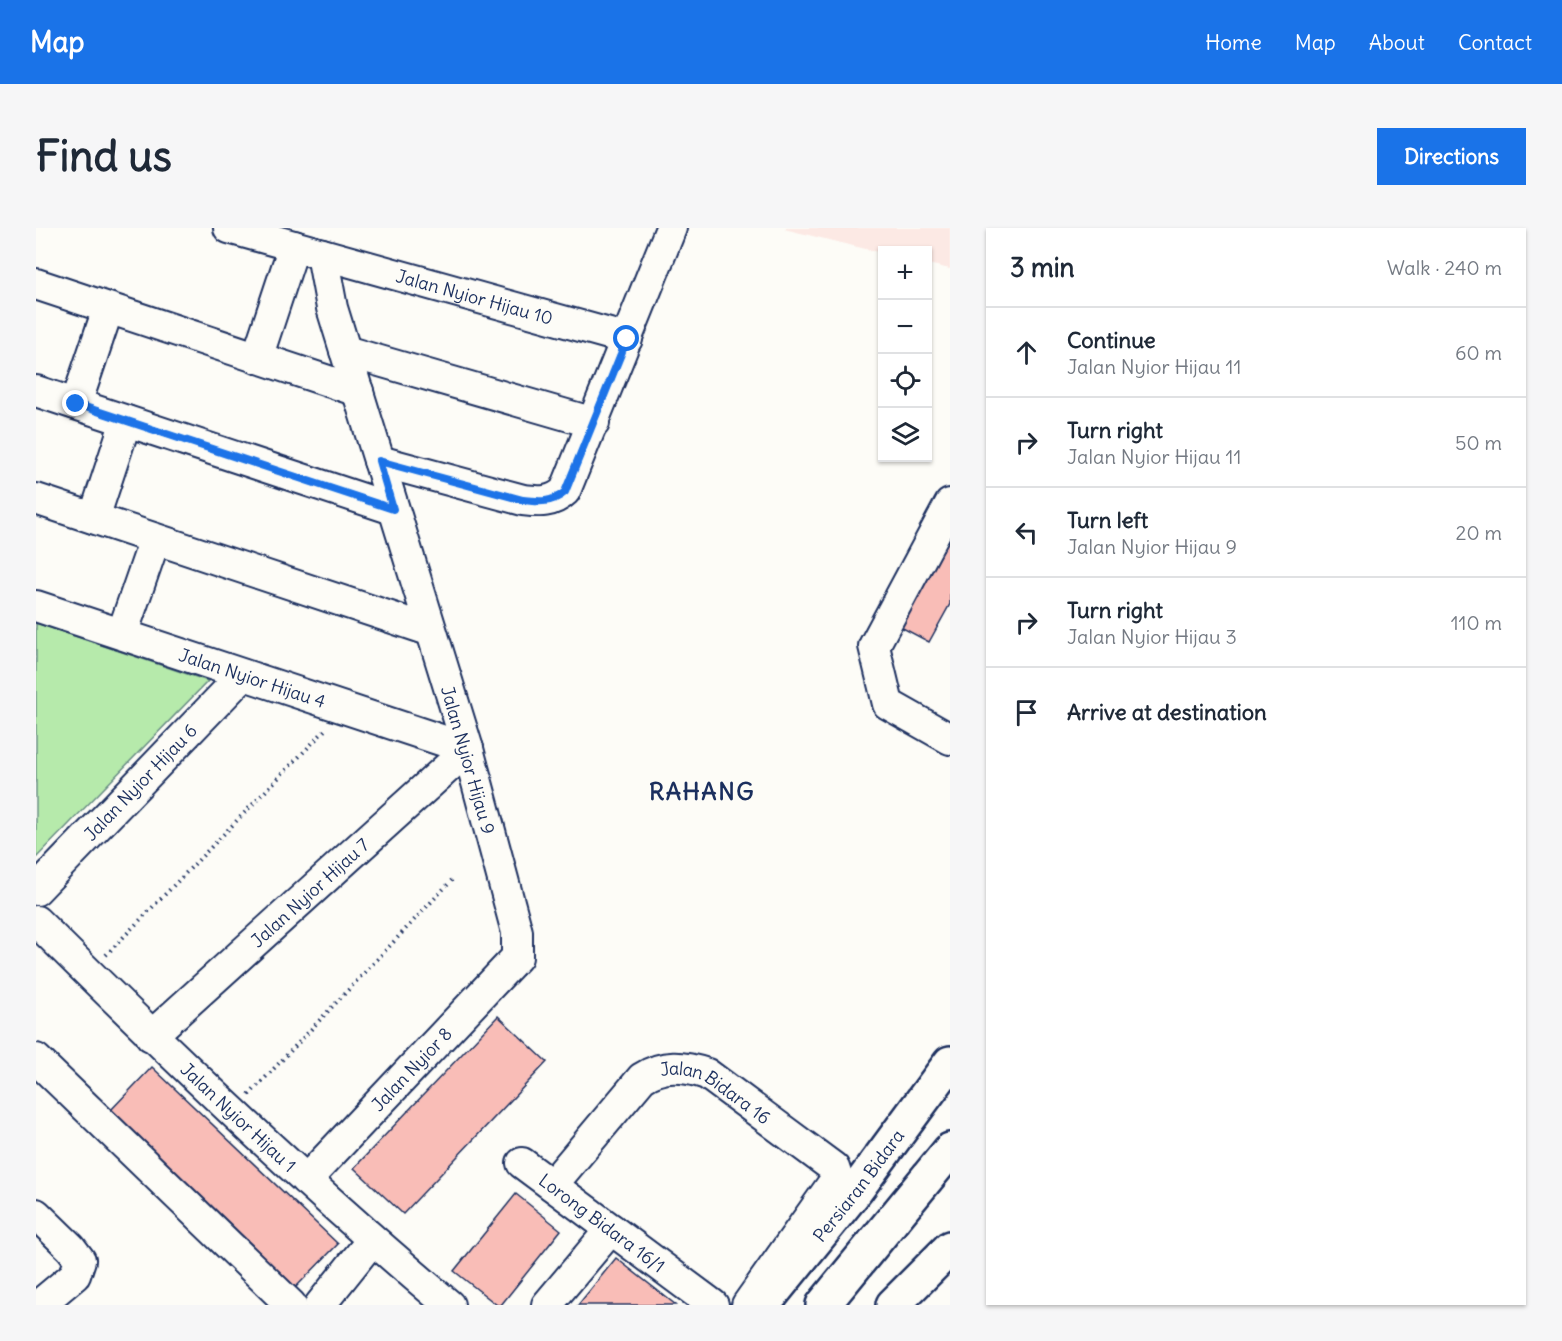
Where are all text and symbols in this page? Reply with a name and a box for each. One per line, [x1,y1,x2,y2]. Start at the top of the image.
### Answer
text: Map [30,24,84,60]
text: Home [1205,29,1262,56]
text: Map [1295,29,1336,56]
text: About [1369,29,1425,56]
text: Contact [1458,29,1532,56]
button: Directions [1377,128,1526,185]
text: Find us [36,130,172,182]
map controls [878,246,932,462]
button: + [878,246,932,300]
text: 3 min [1010,251,1075,284]
text: Walk · 240 m [1387,255,1502,280]
street label: Jalan Nyior Hijau 10 [394,264,556,329]
button: − [878,300,932,354]
route start [613,325,639,351]
text: Continue [1067,326,1156,354]
icon: ahead [1010,336,1043,369]
text: 60 m [1455,340,1502,365]
button: locate [878,354,932,408]
text: Jalan Nyior Hijau 11 [1067,354,1241,379]
route end [62,390,88,416]
button: layers [878,408,932,462]
text: Turn right [1067,416,1163,444]
icon: right [1010,426,1043,459]
text: 50 m [1455,430,1502,455]
text: Jalan Nyior Hijau 11 [1067,444,1241,469]
text: Turn left [1067,506,1148,534]
icon: left [1010,516,1043,549]
text: 20 m [1456,520,1502,545]
text: Jalan Nyior Hijau 9 [1067,534,1237,559]
text: Turn right [1067,596,1163,624]
icon: right [1010,606,1043,639]
text: 110 m [1451,610,1502,635]
text: Jalan Nyior Hijau 3 [1067,624,1237,649]
street label: Jalan Nyior Hijau 4 [176,643,329,713]
street label: Jalan Nyior Hijau 9 [436,683,500,837]
icon: arrive [1010,696,1043,729]
text: Arrive at destination [1067,698,1267,726]
street label: Jalan Nyior Hijau 6 [79,719,201,845]
district label: RAHANG [649,776,755,806]
street label: Jalan Nyior Hijau 7 [246,833,374,952]
street label: Jalan Nyior 8 [366,1022,456,1116]
street label: Jalan Bidara 16 [658,1056,775,1129]
street label: Jalan Nyior Hijau 1 [176,1057,301,1177]
street label: Persiaran Bidara [808,1124,909,1246]
street label: Lorong Bidara 16/1 [535,1168,670,1277]

